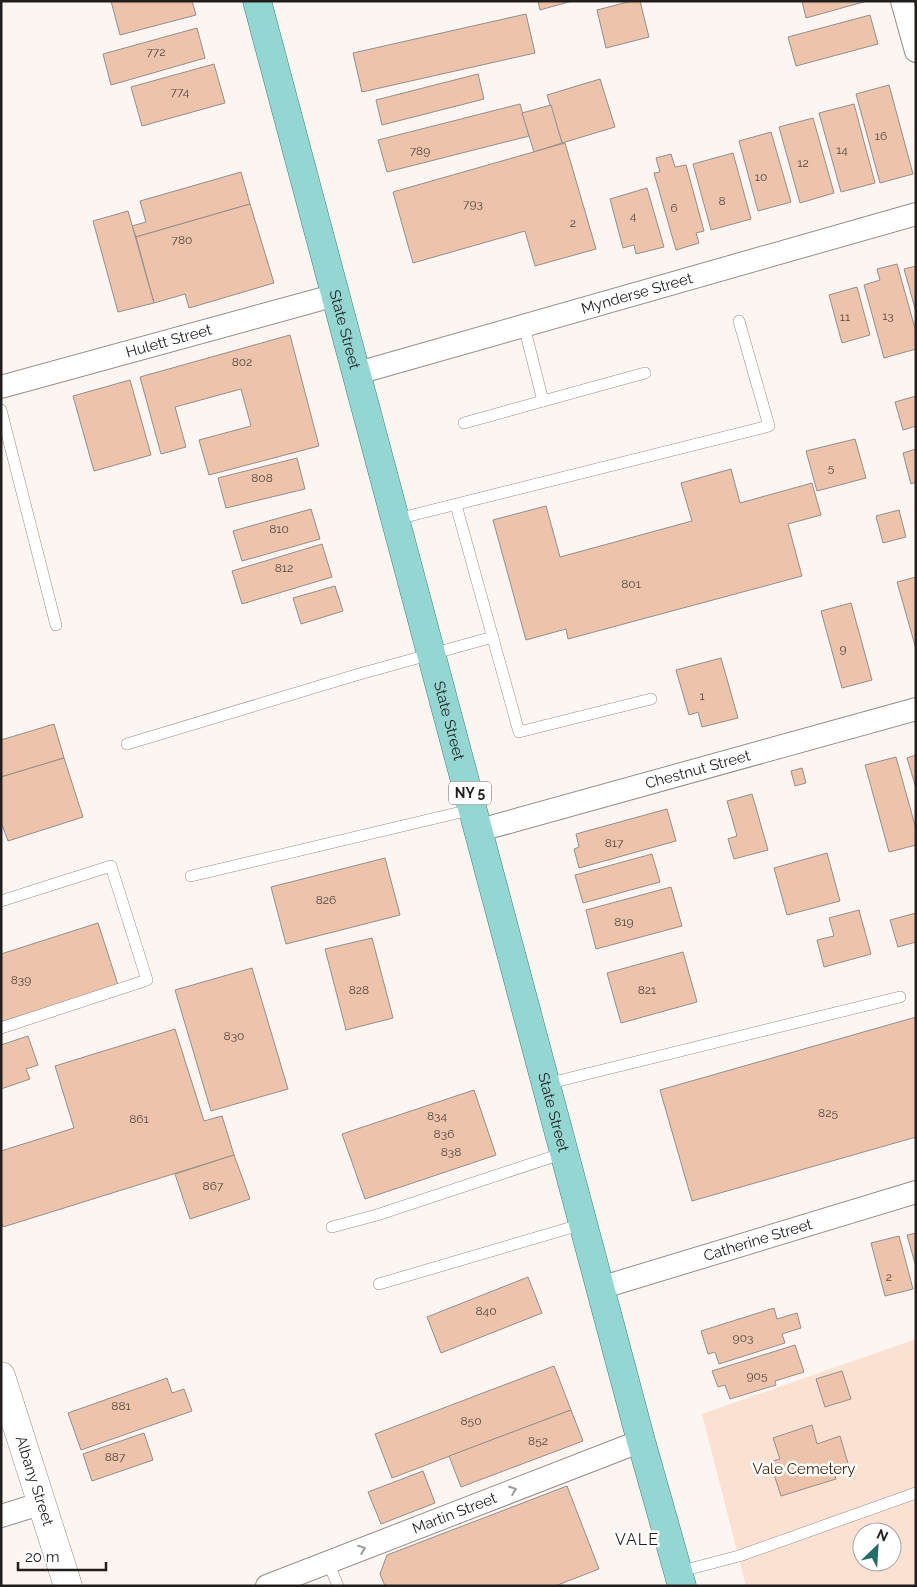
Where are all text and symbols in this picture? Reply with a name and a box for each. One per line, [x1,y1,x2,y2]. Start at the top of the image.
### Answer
house number: 772 [146,45,166,59]
house number: 774 [171,85,190,99]
house number: 16 [875,129,887,143]
house number: 14 [836,143,848,157]
house number: 789 [410,144,430,158]
house number: 12 [797,156,809,170]
house number: 10 [755,170,767,184]
house number: 8 [718,194,726,208]
house number: 793 [463,197,483,211]
house number: 6 [670,201,678,215]
house number: 4 [630,209,637,223]
house number: 2 [570,216,576,230]
house number: 780 [172,233,192,247]
street label: Mynderse Street [579,269,695,318]
street label: State Street [325,288,364,371]
house number: 13 [882,309,894,323]
house number: 11 [840,310,850,324]
street label: Hulett Street [124,321,214,361]
house number: 802 [232,355,252,369]
house number: 5 [828,461,835,475]
house number: 808 [251,471,273,485]
house number: 810 [269,522,289,536]
house number: 812 [275,561,293,575]
house number: 801 [621,577,641,591]
house number: 9 [839,642,847,656]
street label: State Street [430,679,468,762]
house number: 1 [699,689,705,703]
street label: Chestnut Street [643,746,752,793]
road number: NY 5 [449,781,491,804]
house number: 817 [605,836,624,850]
house number: 826 [316,893,336,907]
house number: 819 [614,915,634,929]
house number: 839 [11,973,31,987]
house number: 828 [349,983,369,997]
house number: 821 [638,983,656,997]
house number: 830 [224,1029,244,1043]
street label: State Street [534,1071,572,1154]
house number: 825 [818,1106,838,1120]
house number: 834 [427,1109,447,1123]
house number: 861 [129,1112,149,1126]
house number: 836 [434,1127,454,1141]
house number: 838 [441,1145,461,1159]
house number: 867 [203,1179,224,1193]
street label: Catherine Street [701,1215,814,1265]
house number: 2 [886,1270,892,1284]
house number: 840 [475,1304,497,1318]
house number: 903 [733,1331,753,1345]
house number: 905 [747,1369,768,1383]
house number: 881 [111,1399,131,1413]
house number: 850 [460,1414,482,1428]
street label: Albany Street [12,1434,57,1528]
house number: 852 [528,1434,548,1448]
house number: 887 [105,1450,126,1464]
park label: Vale Cemetery [753,1460,856,1478]
one-way arrow [508,1486,517,1496]
street label: Martin Street [410,1489,499,1538]
north arrow [852,1522,902,1572]
text: N [874,1526,891,1545]
district label: VALE [615,1530,659,1549]
scale bar [18,1540,105,1572]
one-way arrow [357,1545,366,1555]
text: 20 m [25,1548,60,1566]

